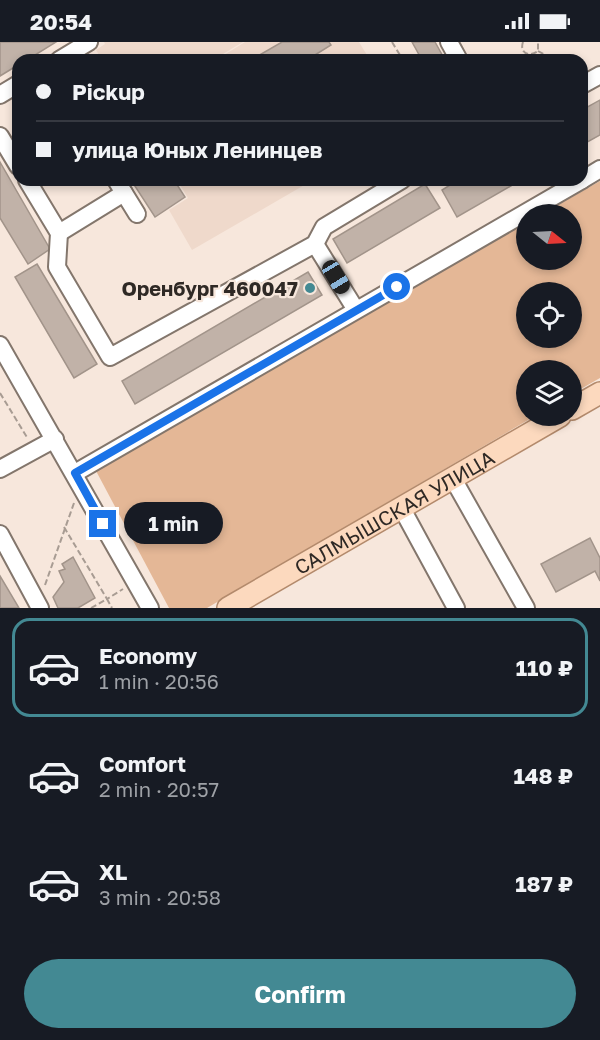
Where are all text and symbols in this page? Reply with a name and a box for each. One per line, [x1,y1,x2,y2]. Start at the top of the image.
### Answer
text: 20:54 [30,8,92,35]
text: Pickup [72,78,145,105]
text: улица Юных Ленинцев [72,136,322,163]
north arrow [516,204,582,270]
map controls [516,204,582,426]
car [319,257,353,297]
route start [383,273,410,300]
place label: Оренбург 460047 [122,276,298,300]
marker: Оренбург 460047 [303,281,317,295]
button: locate [516,282,582,348]
button: layers [516,360,582,426]
street label: САЛМЫШСКАЯ УЛИЦА [290,445,498,579]
callout: 1 min [124,503,223,545]
route end [89,510,116,537]
text: 1 min [148,511,199,535]
icon: car [27,641,81,695]
text: Economy [99,642,197,669]
text: 110 ₽ [516,654,573,681]
text: 1 min · 20:56 [99,669,219,693]
icon: car [27,749,81,803]
text: Comfort [99,750,186,777]
text: 148 ₽ [513,762,573,789]
text: 2 min · 20:57 [99,777,219,801]
icon: car [27,857,81,911]
text: XL [99,858,127,885]
text: 187 ₽ [515,870,573,897]
text: 3 min · 20:58 [99,885,221,909]
button: Confirm [24,959,576,1028]

